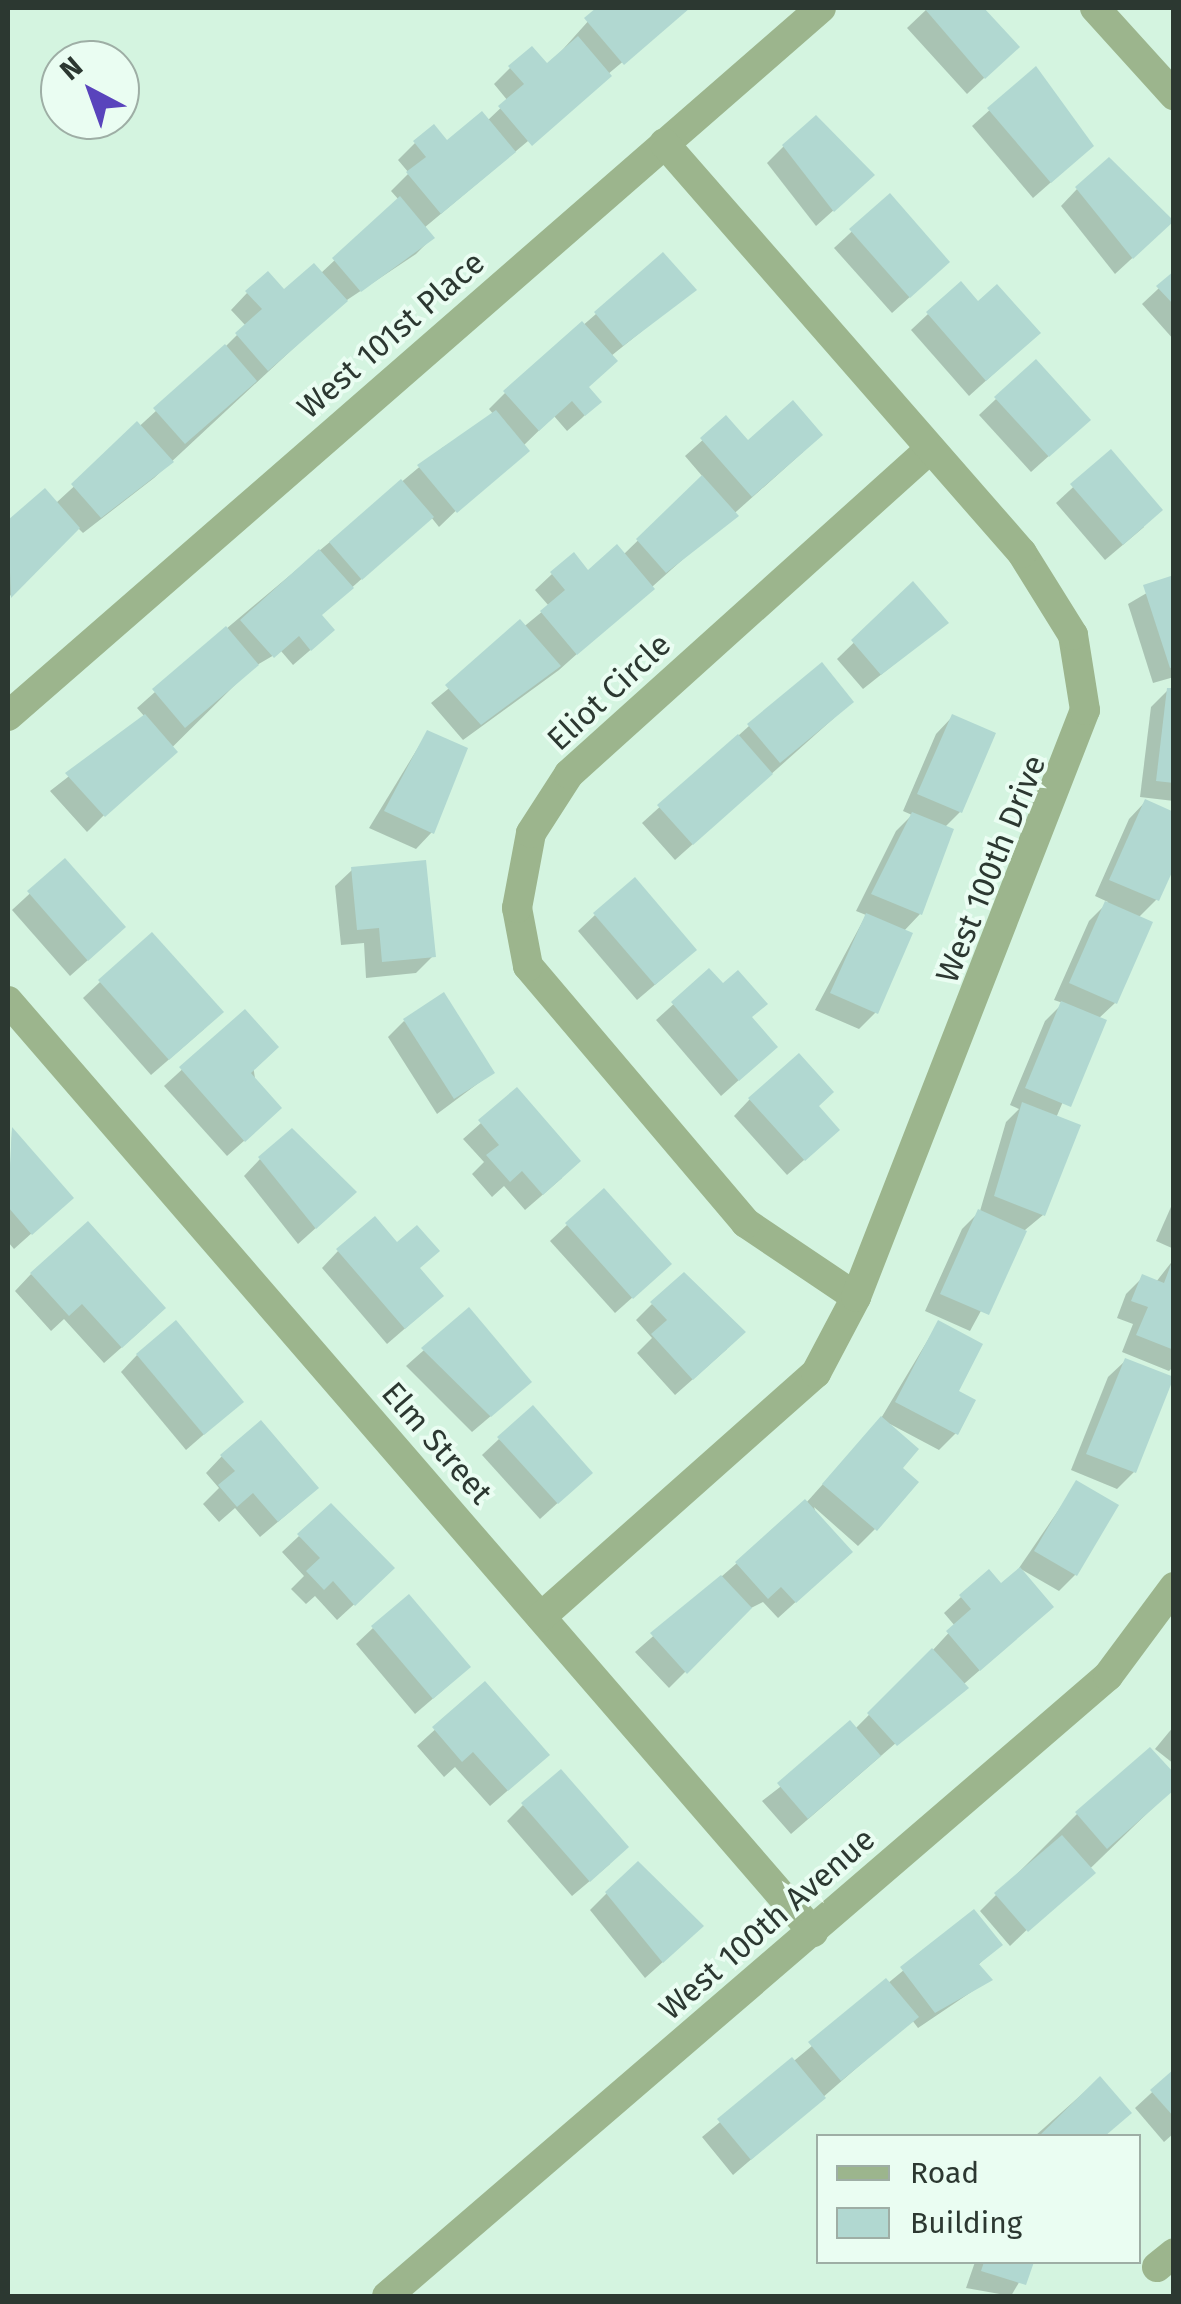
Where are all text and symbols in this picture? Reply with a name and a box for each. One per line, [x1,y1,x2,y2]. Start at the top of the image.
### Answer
north arrow [40,40,140,140]
text: N [53,50,89,87]
street label: West 101st Place [290,243,492,427]
street label: Eliot Circle [539,625,679,759]
street label: West 100th Drive [928,750,1054,988]
street label: Elm Street [374,1374,500,1512]
street label: West 100th Avenue [651,1820,883,2028]
legend [816,2134,1141,2264]
text: Road [910,2155,979,2191]
text: Building [910,2205,1022,2241]

